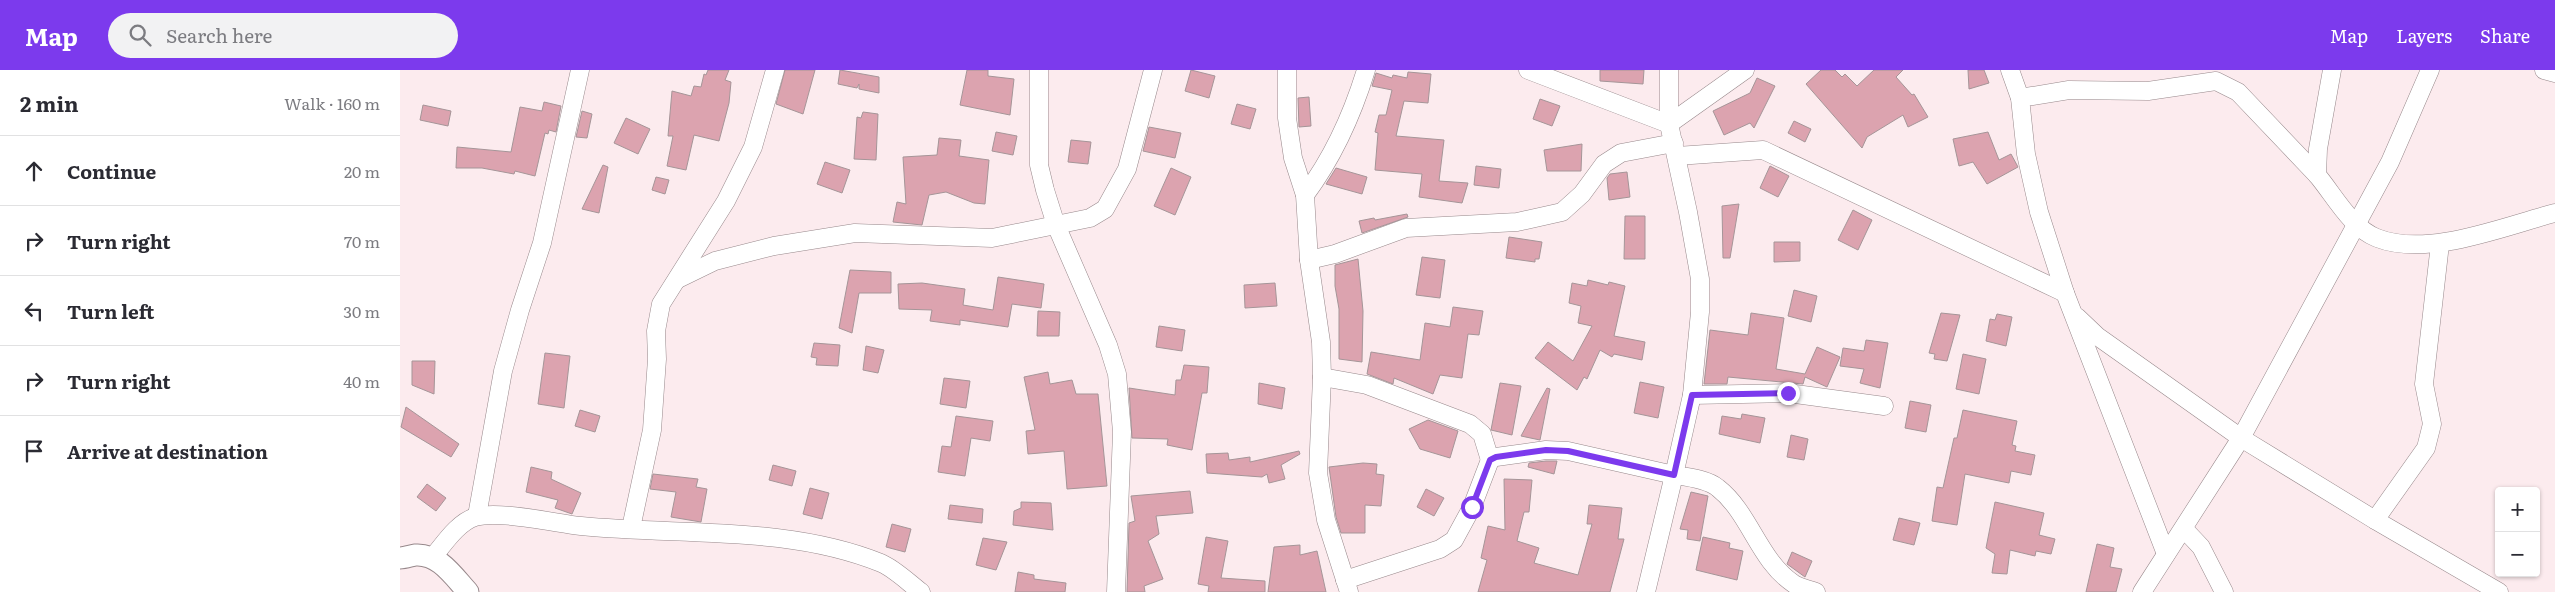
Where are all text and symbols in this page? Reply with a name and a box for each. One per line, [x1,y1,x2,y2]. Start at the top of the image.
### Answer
search box [108,13,458,58]
text: Map [25,18,78,53]
icon: search [126,21,154,49]
text: Search here [166,21,272,49]
text: Map [2330,22,2368,49]
text: Layers [2396,22,2452,49]
text: Share [2480,22,2530,49]
text: 2 min [20,87,79,118]
text: Walk · 160 m [284,91,380,115]
icon: ahead [20,157,48,185]
text: Continue [67,157,156,185]
text: 20 m [344,159,380,183]
icon: right [20,227,48,255]
text: Turn right [67,227,171,255]
text: 70 m [344,229,380,253]
icon: left [20,297,48,325]
text: Turn left [67,297,154,325]
text: 30 m [343,299,380,323]
icon: right [20,367,48,395]
text: Turn right [67,367,171,395]
text: 40 m [343,369,380,393]
route end [1777,382,1800,405]
icon: arrive [20,437,48,465]
text: Arrive at destination [67,437,268,465]
map controls [2495,487,2540,577]
button: + [2495,487,2540,532]
route start [1461,496,1484,519]
button: − [2495,532,2540,577]

